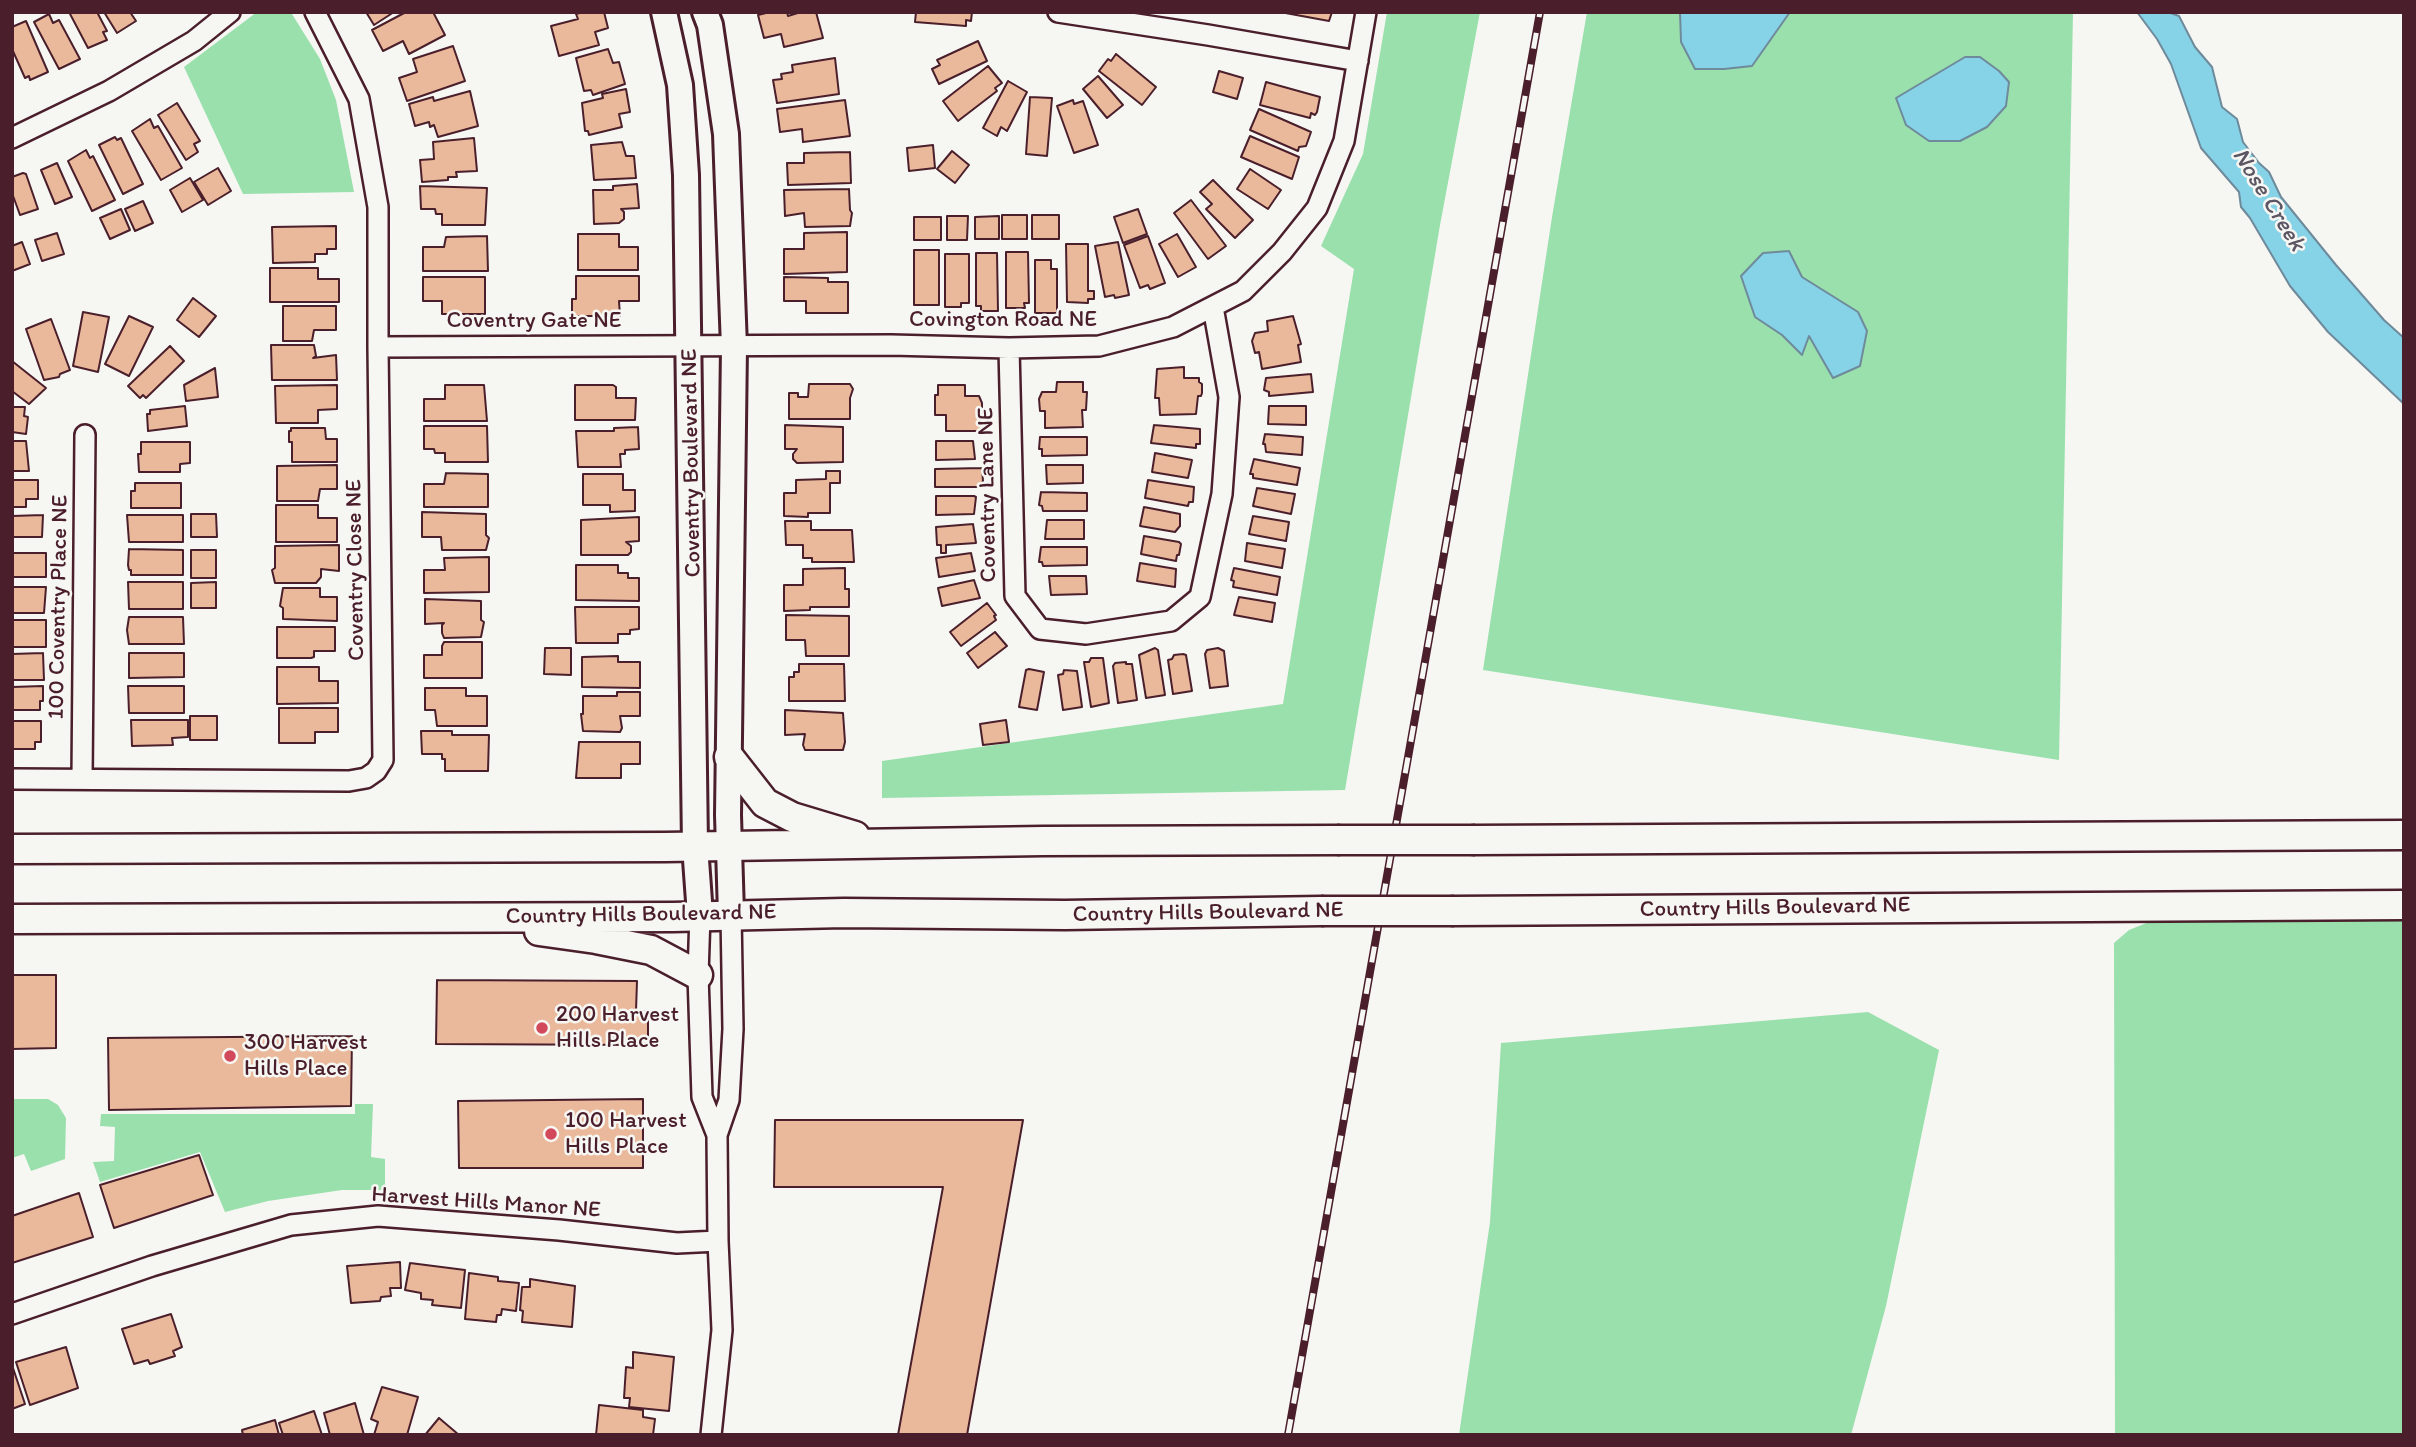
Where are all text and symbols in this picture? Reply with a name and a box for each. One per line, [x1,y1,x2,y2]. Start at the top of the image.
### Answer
water label: Nose Creek [2225,143,2311,257]
street label: Covington Road NE [909,306,1097,334]
street label: Coventry Gate NE [447,307,621,335]
street label: Coventry Boulevard NE [676,348,708,578]
street label: Coventry Lane NE [973,407,1003,583]
street label: Coventry Close NE [341,479,371,661]
street label: 100 Coventry Place NE [43,494,75,720]
street label: Country Hills Boulevard NE [1639,892,1911,924]
street label: Country Hills Boulevard NE [1072,897,1344,929]
street label: Country Hills Boulevard NE [505,899,777,931]
place label: 200 Harvest Hills Place [556,1001,679,1055]
marker: 200 Harvest Hills Place [534,1020,550,1036]
place label: 300 Harvest Hills Place [244,1029,368,1083]
marker: 300 Harvest Hills Place [222,1048,238,1064]
place label: 100 Harvest Hills Place [565,1107,687,1161]
marker: 100 Harvest Hills Place [543,1126,559,1142]
street label: Harvest Hills Manor NE [370,1181,602,1225]

